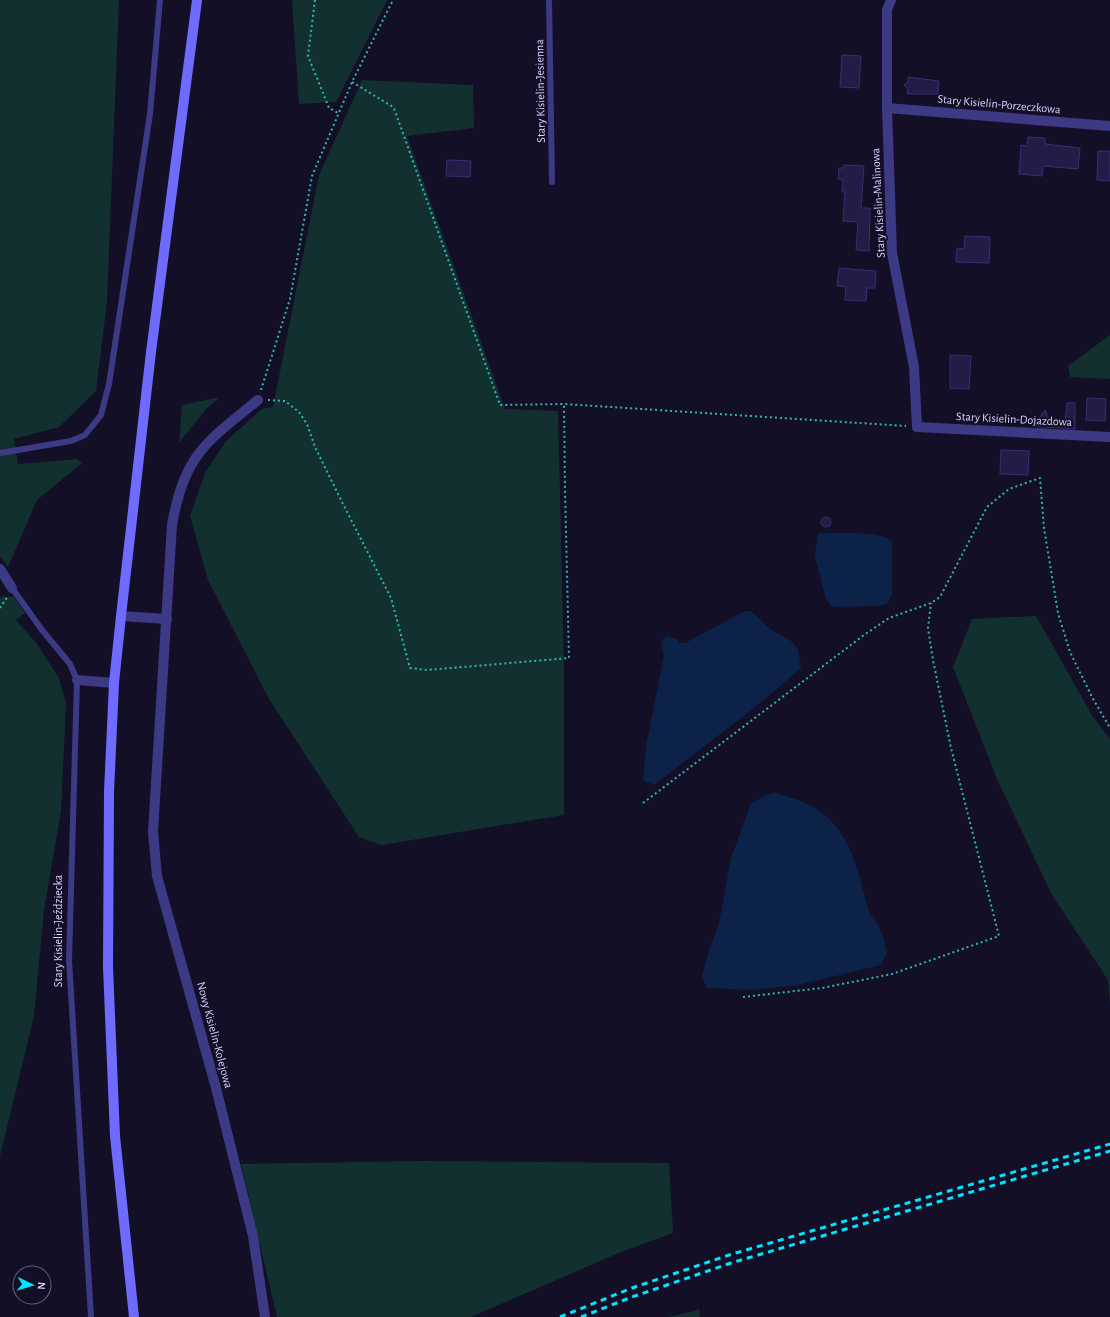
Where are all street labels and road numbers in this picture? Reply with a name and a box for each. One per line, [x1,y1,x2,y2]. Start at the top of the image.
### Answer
street label: Stary Kisielin-Jesienna [533,39,548,143]
street label: Stary Kisielin-Porzeczkowa [937,93,1061,116]
street label: Stary Kisielin-Malinowa [869,147,888,258]
street label: Stary Kisielin-Dojazdowa [956,410,1073,429]
street label: Stary Kisielin-Jeździecka [52,874,65,987]
street label: Nowy Kisielin-Kolejowa [194,981,235,1090]

